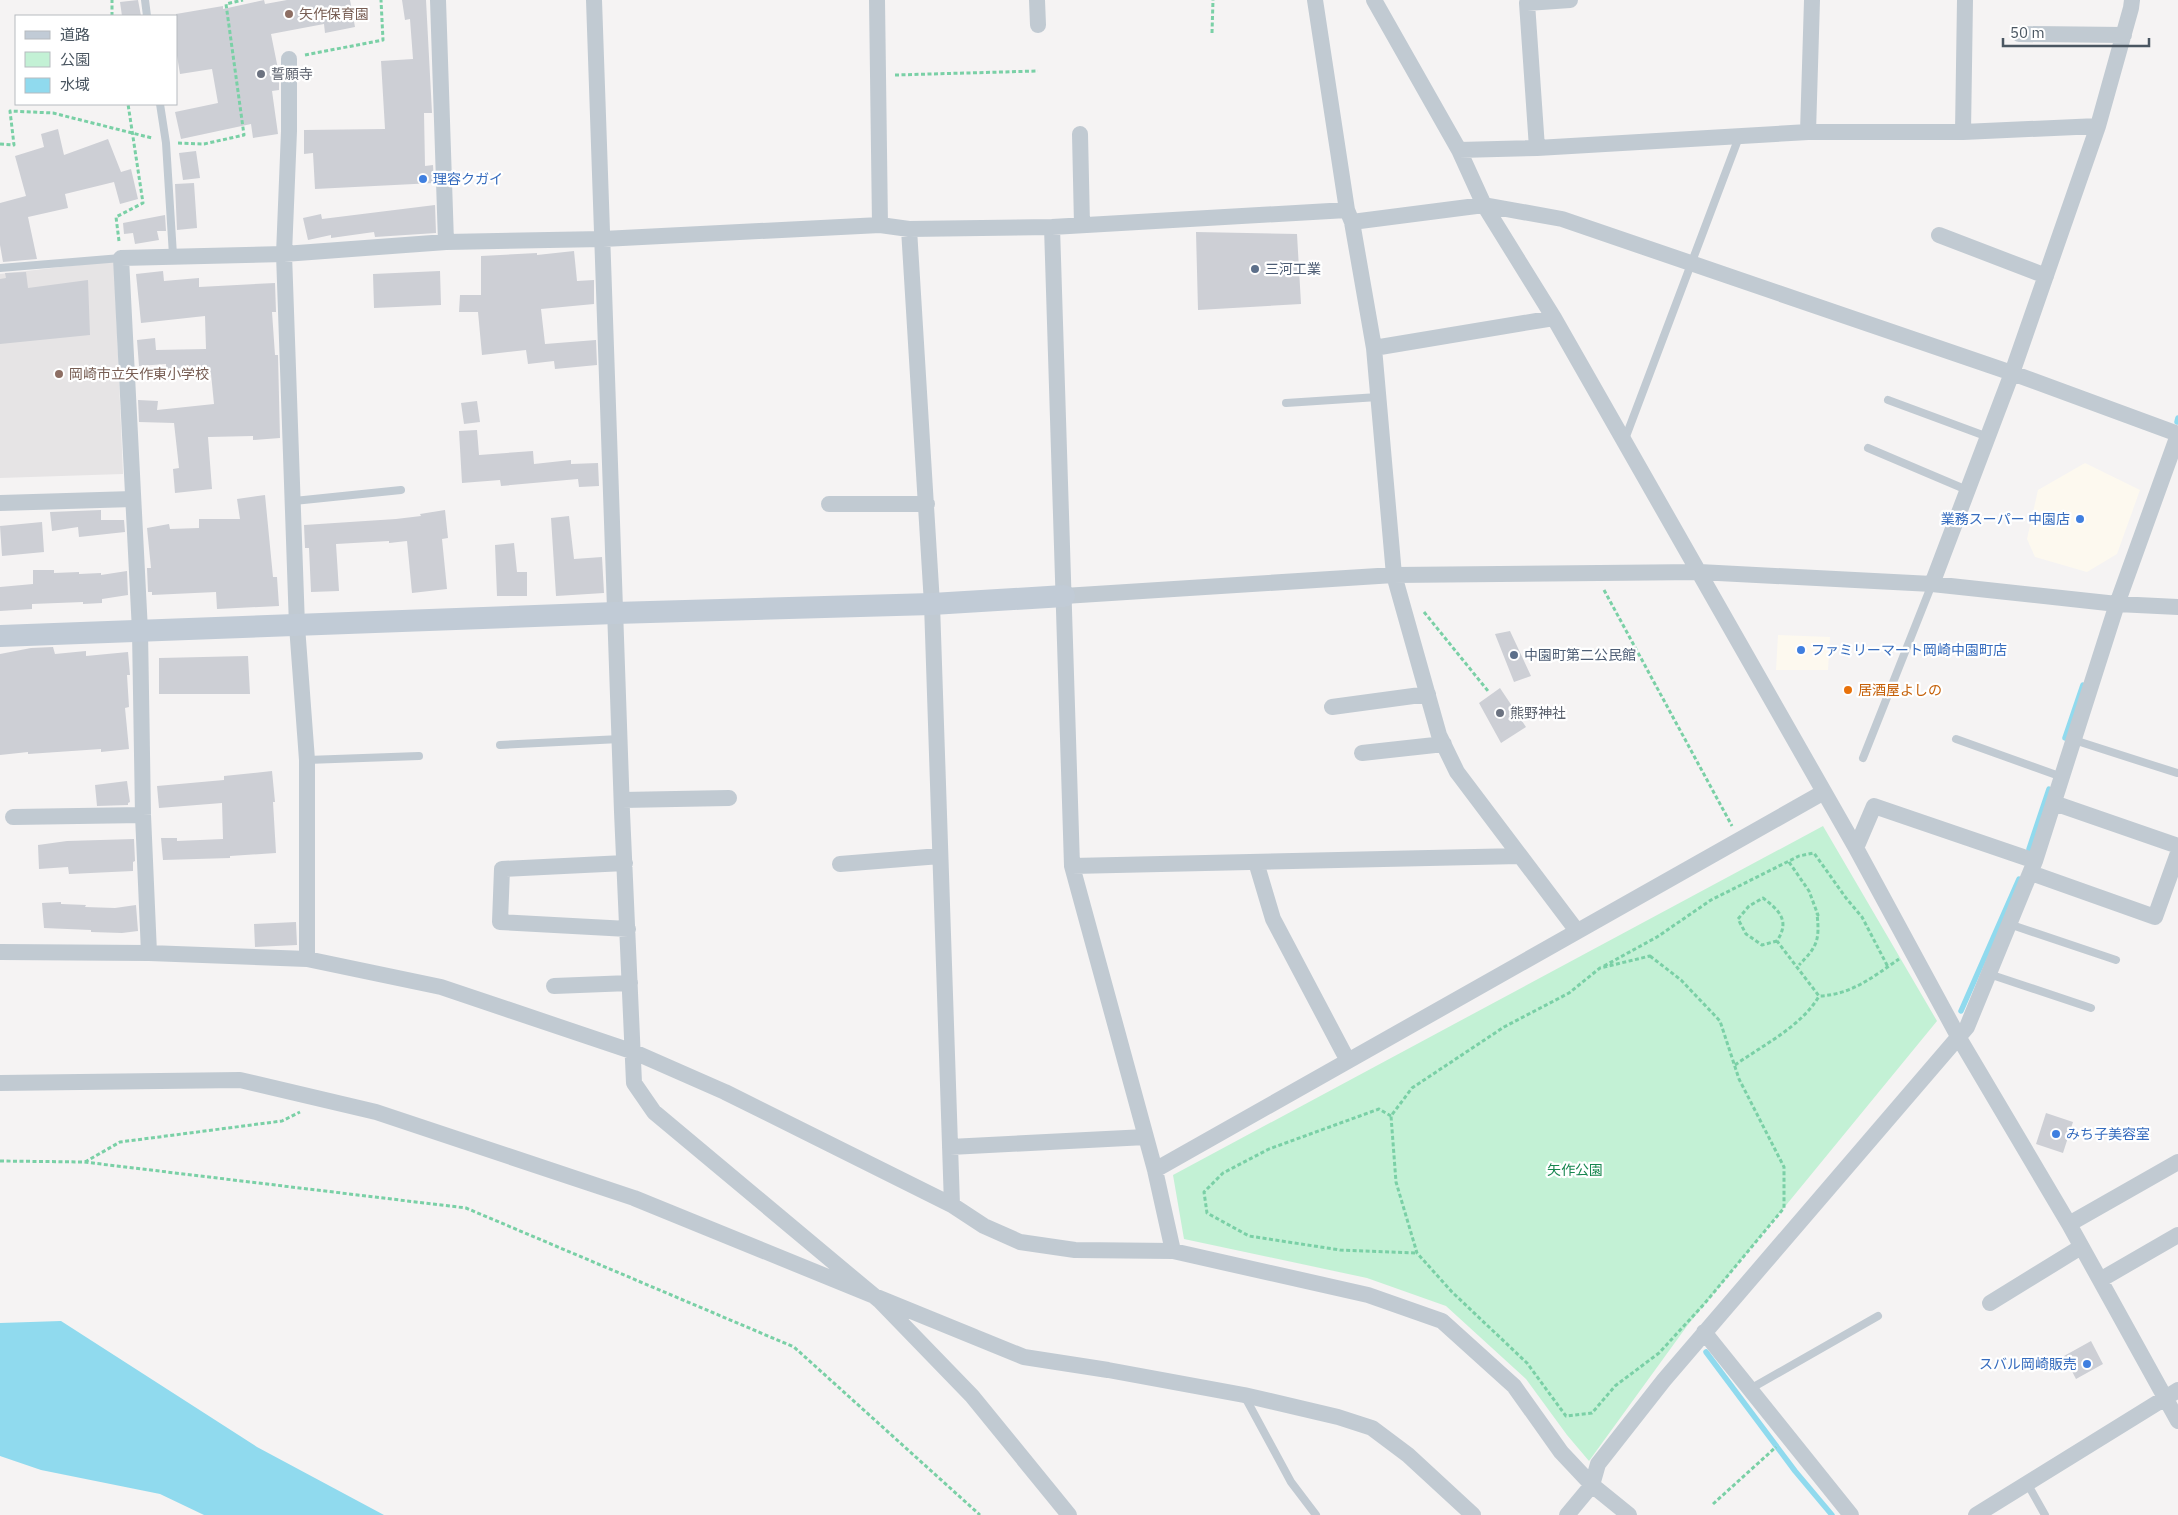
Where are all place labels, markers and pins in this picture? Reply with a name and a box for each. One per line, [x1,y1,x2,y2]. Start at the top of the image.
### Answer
place label: 矢作保育園 [299,5,369,23]
marker: 矢作保育園 [283,8,295,20]
place label: 誓願寺 [271,65,313,83]
marker: 誓願寺 [255,68,267,80]
place label: 理容クガイ [433,170,503,188]
marker: 理容クガイ [417,173,429,185]
place label: 三河工業 [1265,260,1321,278]
marker: 三河工業 [1249,263,1261,275]
place label: 岡崎市立矢作東小学校 [69,365,209,383]
marker: 岡崎市立矢作東小学校 [53,368,65,380]
place label: 業務スーパー 中園店 [1941,510,2070,528]
marker: 業務スーパー 中園店 [2074,513,2086,525]
place label: ファミリーマート岡崎中園町店 [1811,641,2007,659]
marker: ファミリーマート岡崎中園町店 [1795,644,1807,656]
place label: 中園町第二公民館 [1524,646,1636,664]
marker: 中園町第二公民館 [1508,649,1520,661]
place label: 居酒屋よしの [1858,681,1942,699]
marker: 居酒屋よしの [1842,684,1854,696]
place label: 熊野神社 [1510,704,1566,722]
marker: 熊野神社 [1494,707,1506,719]
place label: みち子美容室 [2066,1125,2150,1143]
marker: みち子美容室 [2050,1128,2062,1140]
place label: スバル岡崎販売 [1979,1355,2077,1373]
marker: スバル岡崎販売 [2081,1358,2093,1370]

